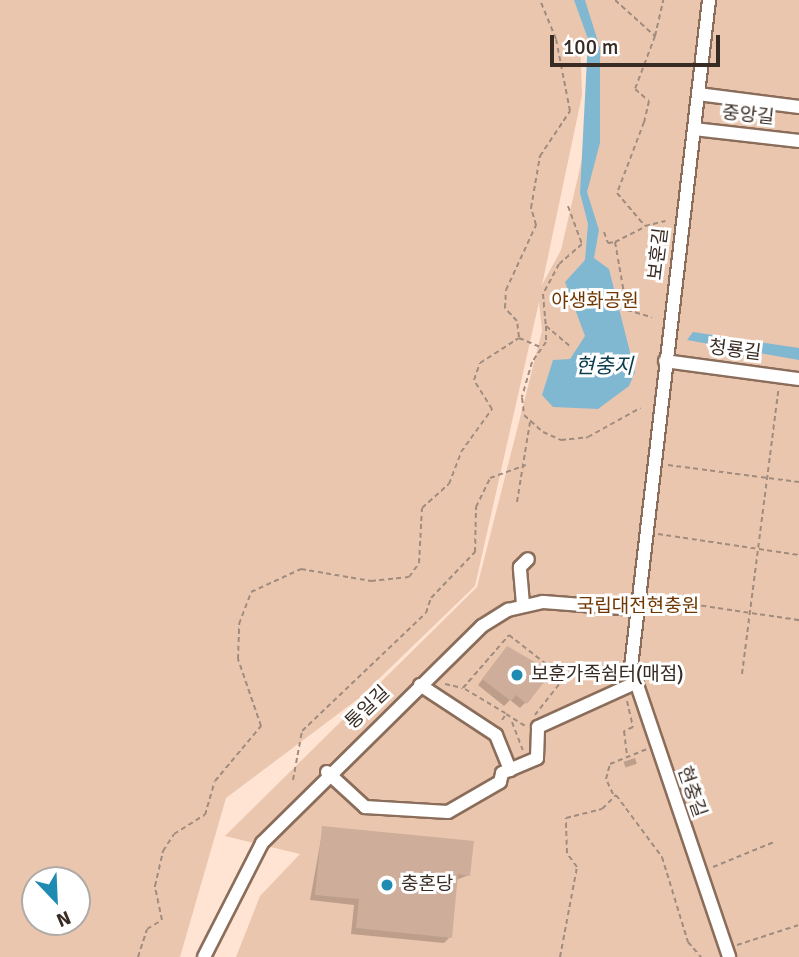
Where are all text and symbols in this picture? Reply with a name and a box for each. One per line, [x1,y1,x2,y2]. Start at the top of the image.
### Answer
scale bar [554,21,724,65]
text: 100 m [563,34,618,60]
street label: 중앙길 [721,102,775,130]
street label: 보훈길 [644,227,674,281]
park label: 야생화공원 [551,291,639,313]
street label: 청룡길 [708,336,762,366]
water label: 현충지 [575,353,633,379]
park label: 국립대전현충원 [577,596,699,618]
place label: 보훈가족쉼터(매점) [531,664,683,686]
marker: 보훈가족쉼터(매점) [509,667,525,683]
street label: 통일길 [341,682,395,734]
street label: 현충길 [672,763,710,821]
north arrow [21,866,91,936]
place label: 충혼당 [401,874,453,896]
marker: 충혼당 [379,877,395,893]
text: N [53,905,74,932]

